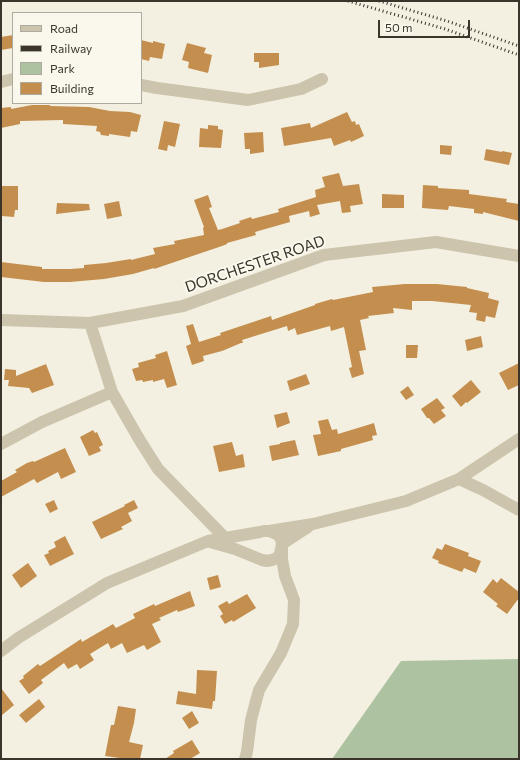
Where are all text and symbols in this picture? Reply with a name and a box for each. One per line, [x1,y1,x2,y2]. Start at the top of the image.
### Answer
legend [12,12,142,104]
scale bar [380,12,472,38]
text: 50 m [385,20,413,34]
text: Road [50,21,78,35]
text: Railway [50,41,92,55]
text: Park [50,61,75,75]
text: Building [50,81,94,95]
street label: DORCHESTER ROAD [183,232,327,296]

